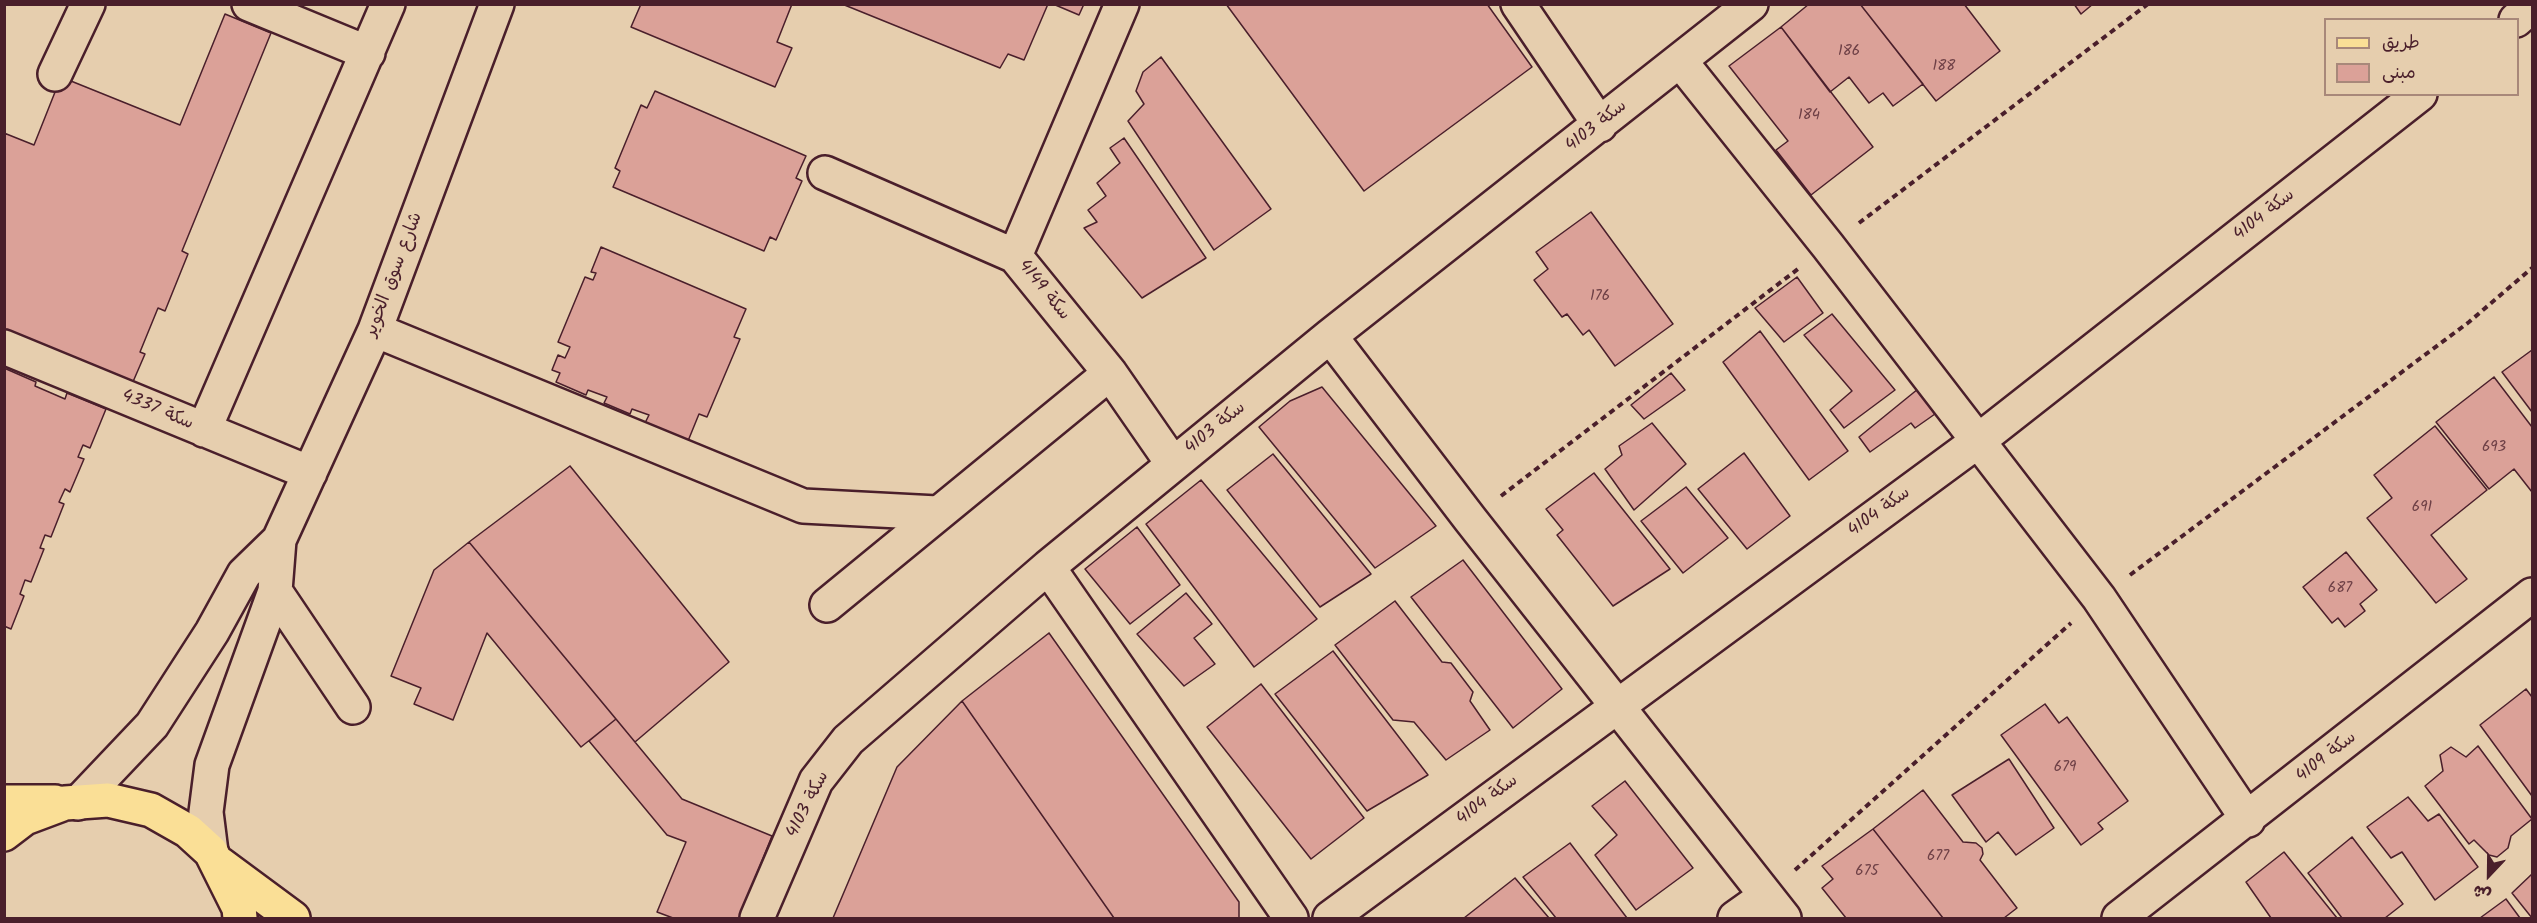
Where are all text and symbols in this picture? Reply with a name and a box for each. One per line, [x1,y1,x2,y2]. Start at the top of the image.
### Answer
legend [2324,18,2519,96]
text: طريق [2382,29,2420,58]
house number: 186 [1838,43,1860,61]
house number: 188 [1933,58,1955,76]
text: مبنى [2382,59,2416,88]
street label: سكة 4103 [1562,96,1632,158]
house number: 184 [1798,107,1820,125]
street label: سكة 4104 [2230,185,2300,247]
street label: شارع سوق الخوير [361,210,429,340]
street label: سكة 4149 [1012,256,1074,326]
house number: 176 [1590,288,1610,306]
street label: سكة 4337 [118,386,196,436]
street label: سكة 4103 [1181,398,1251,460]
house number: 693 [2482,439,2506,457]
street label: سكة 4104 [1845,483,1915,543]
house number: 691 [2412,499,2432,517]
house number: 687 [2328,580,2352,598]
street label: سكة 4109 [2293,728,2361,788]
house number: 679 [2054,759,2076,777]
street label: سكة 4103 [783,768,835,842]
street label: سكة 4104 [1453,771,1523,831]
north arrow [2459,845,2519,905]
house number: 677 [1927,848,1949,866]
house number: 675 [1855,863,1879,881]
text: ش [2469,877,2495,907]

